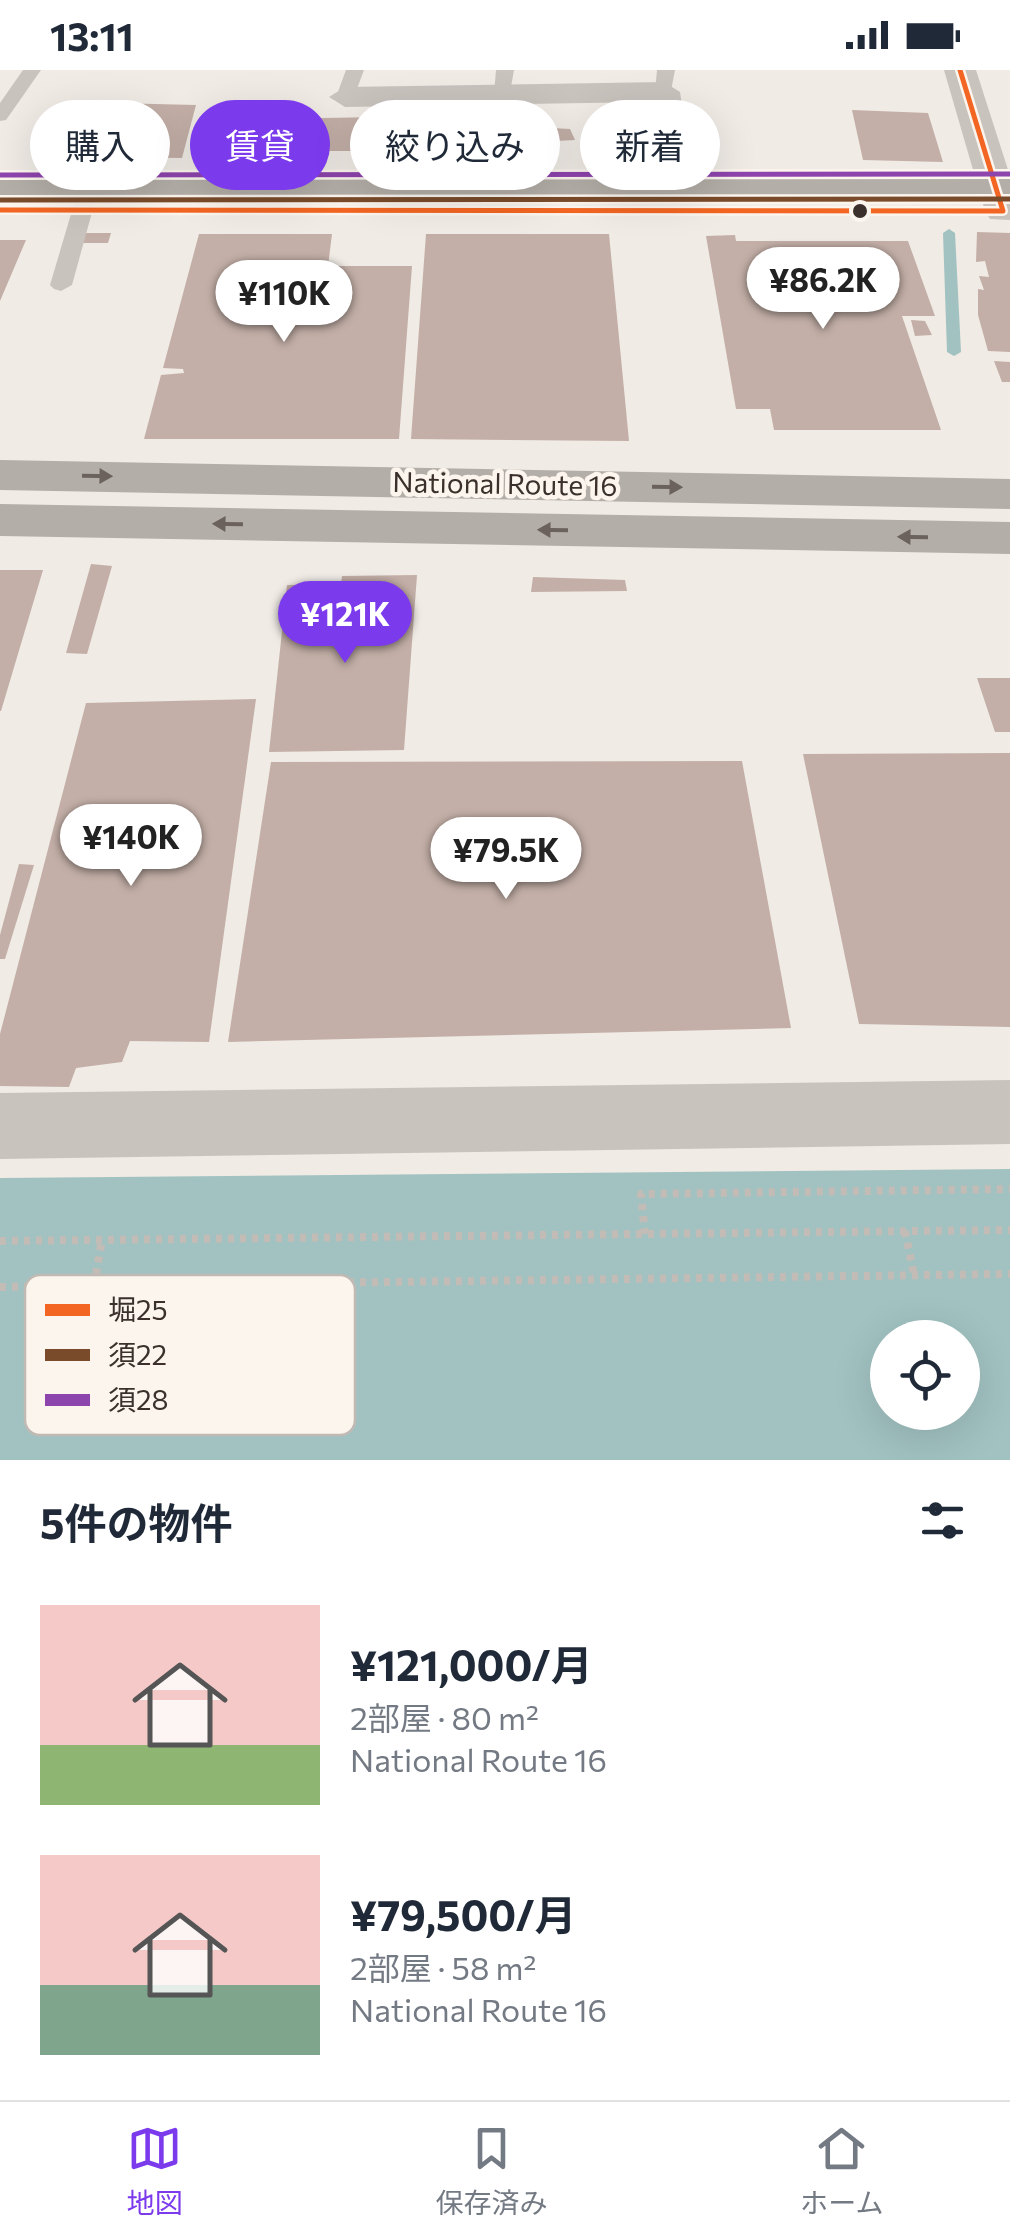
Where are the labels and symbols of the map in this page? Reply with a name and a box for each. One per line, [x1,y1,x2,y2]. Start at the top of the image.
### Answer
unlabelled marker [850,201,870,221]
pin: ¥86.2K [742,247,904,332]
pin: ¥110K [214,260,354,345]
street label: National Route 16 [392,464,618,502]
one-way arrow [82,469,114,485]
one-way arrow [652,479,684,495]
one-way arrow [211,516,243,532]
one-way arrow [536,522,568,538]
one-way arrow [896,528,928,544]
pin: ¥121K [275,581,415,666]
pin: ¥140K [61,804,201,889]
pin: ¥79.5K [425,817,587,902]
legend [25,1275,355,1435]
text: 堀25 [108,1292,168,1326]
text: 須22 [108,1337,167,1371]
text: 須28 [108,1382,168,1416]

